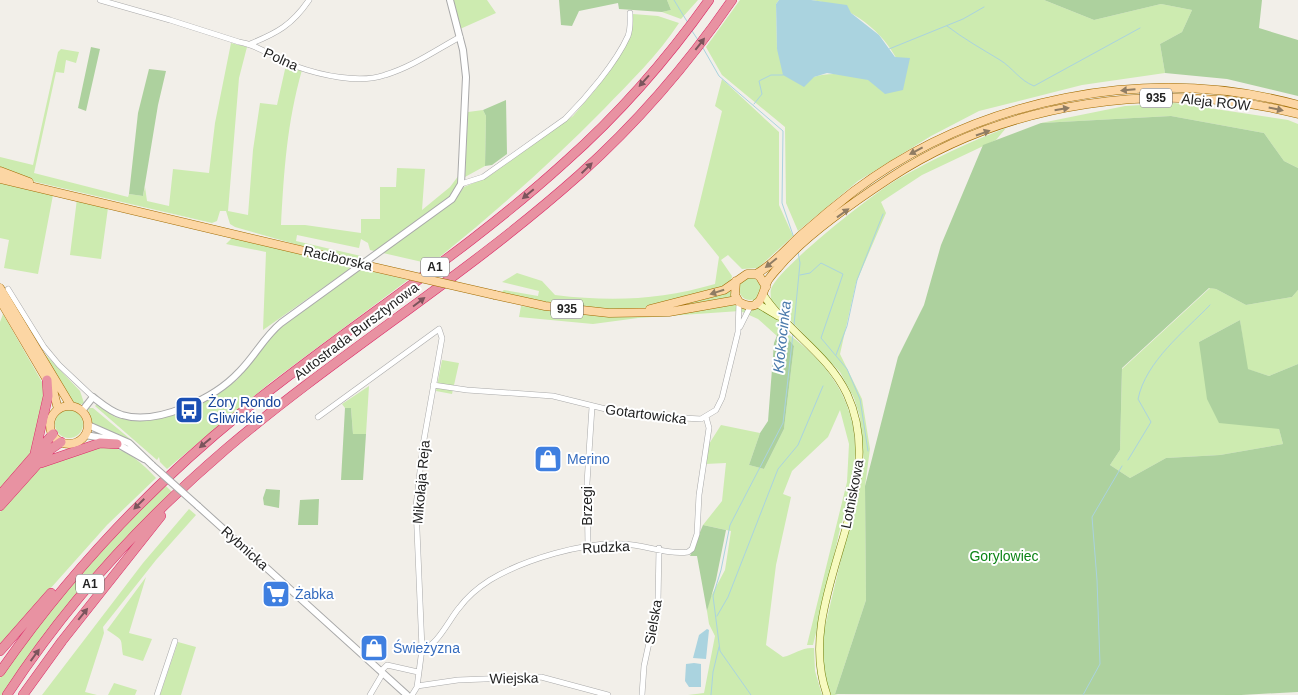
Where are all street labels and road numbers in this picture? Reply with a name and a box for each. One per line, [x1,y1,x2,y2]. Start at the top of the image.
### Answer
street label: Polna [261,44,301,74]
road number: 935 [1140,89,1172,108]
street label: Aleja ROW [1181,90,1252,114]
street label: Raciborska [302,242,374,274]
road number: A1 [421,258,449,276]
street label: Autostrada Bursztynowa [291,279,422,383]
road number: 935 [551,300,583,318]
street label: Gotartowicka [604,401,688,427]
street label: Mikołaja Reja [409,439,433,525]
street label: Lotniskowa [837,458,867,530]
street label: Brzegi [579,486,595,526]
street label: Rybnicka [218,523,272,573]
street label: Rudzka [582,538,630,556]
road number: A1 [76,574,104,594]
street label: Sielska [641,598,665,646]
street label: Wiejska [489,670,539,686]

